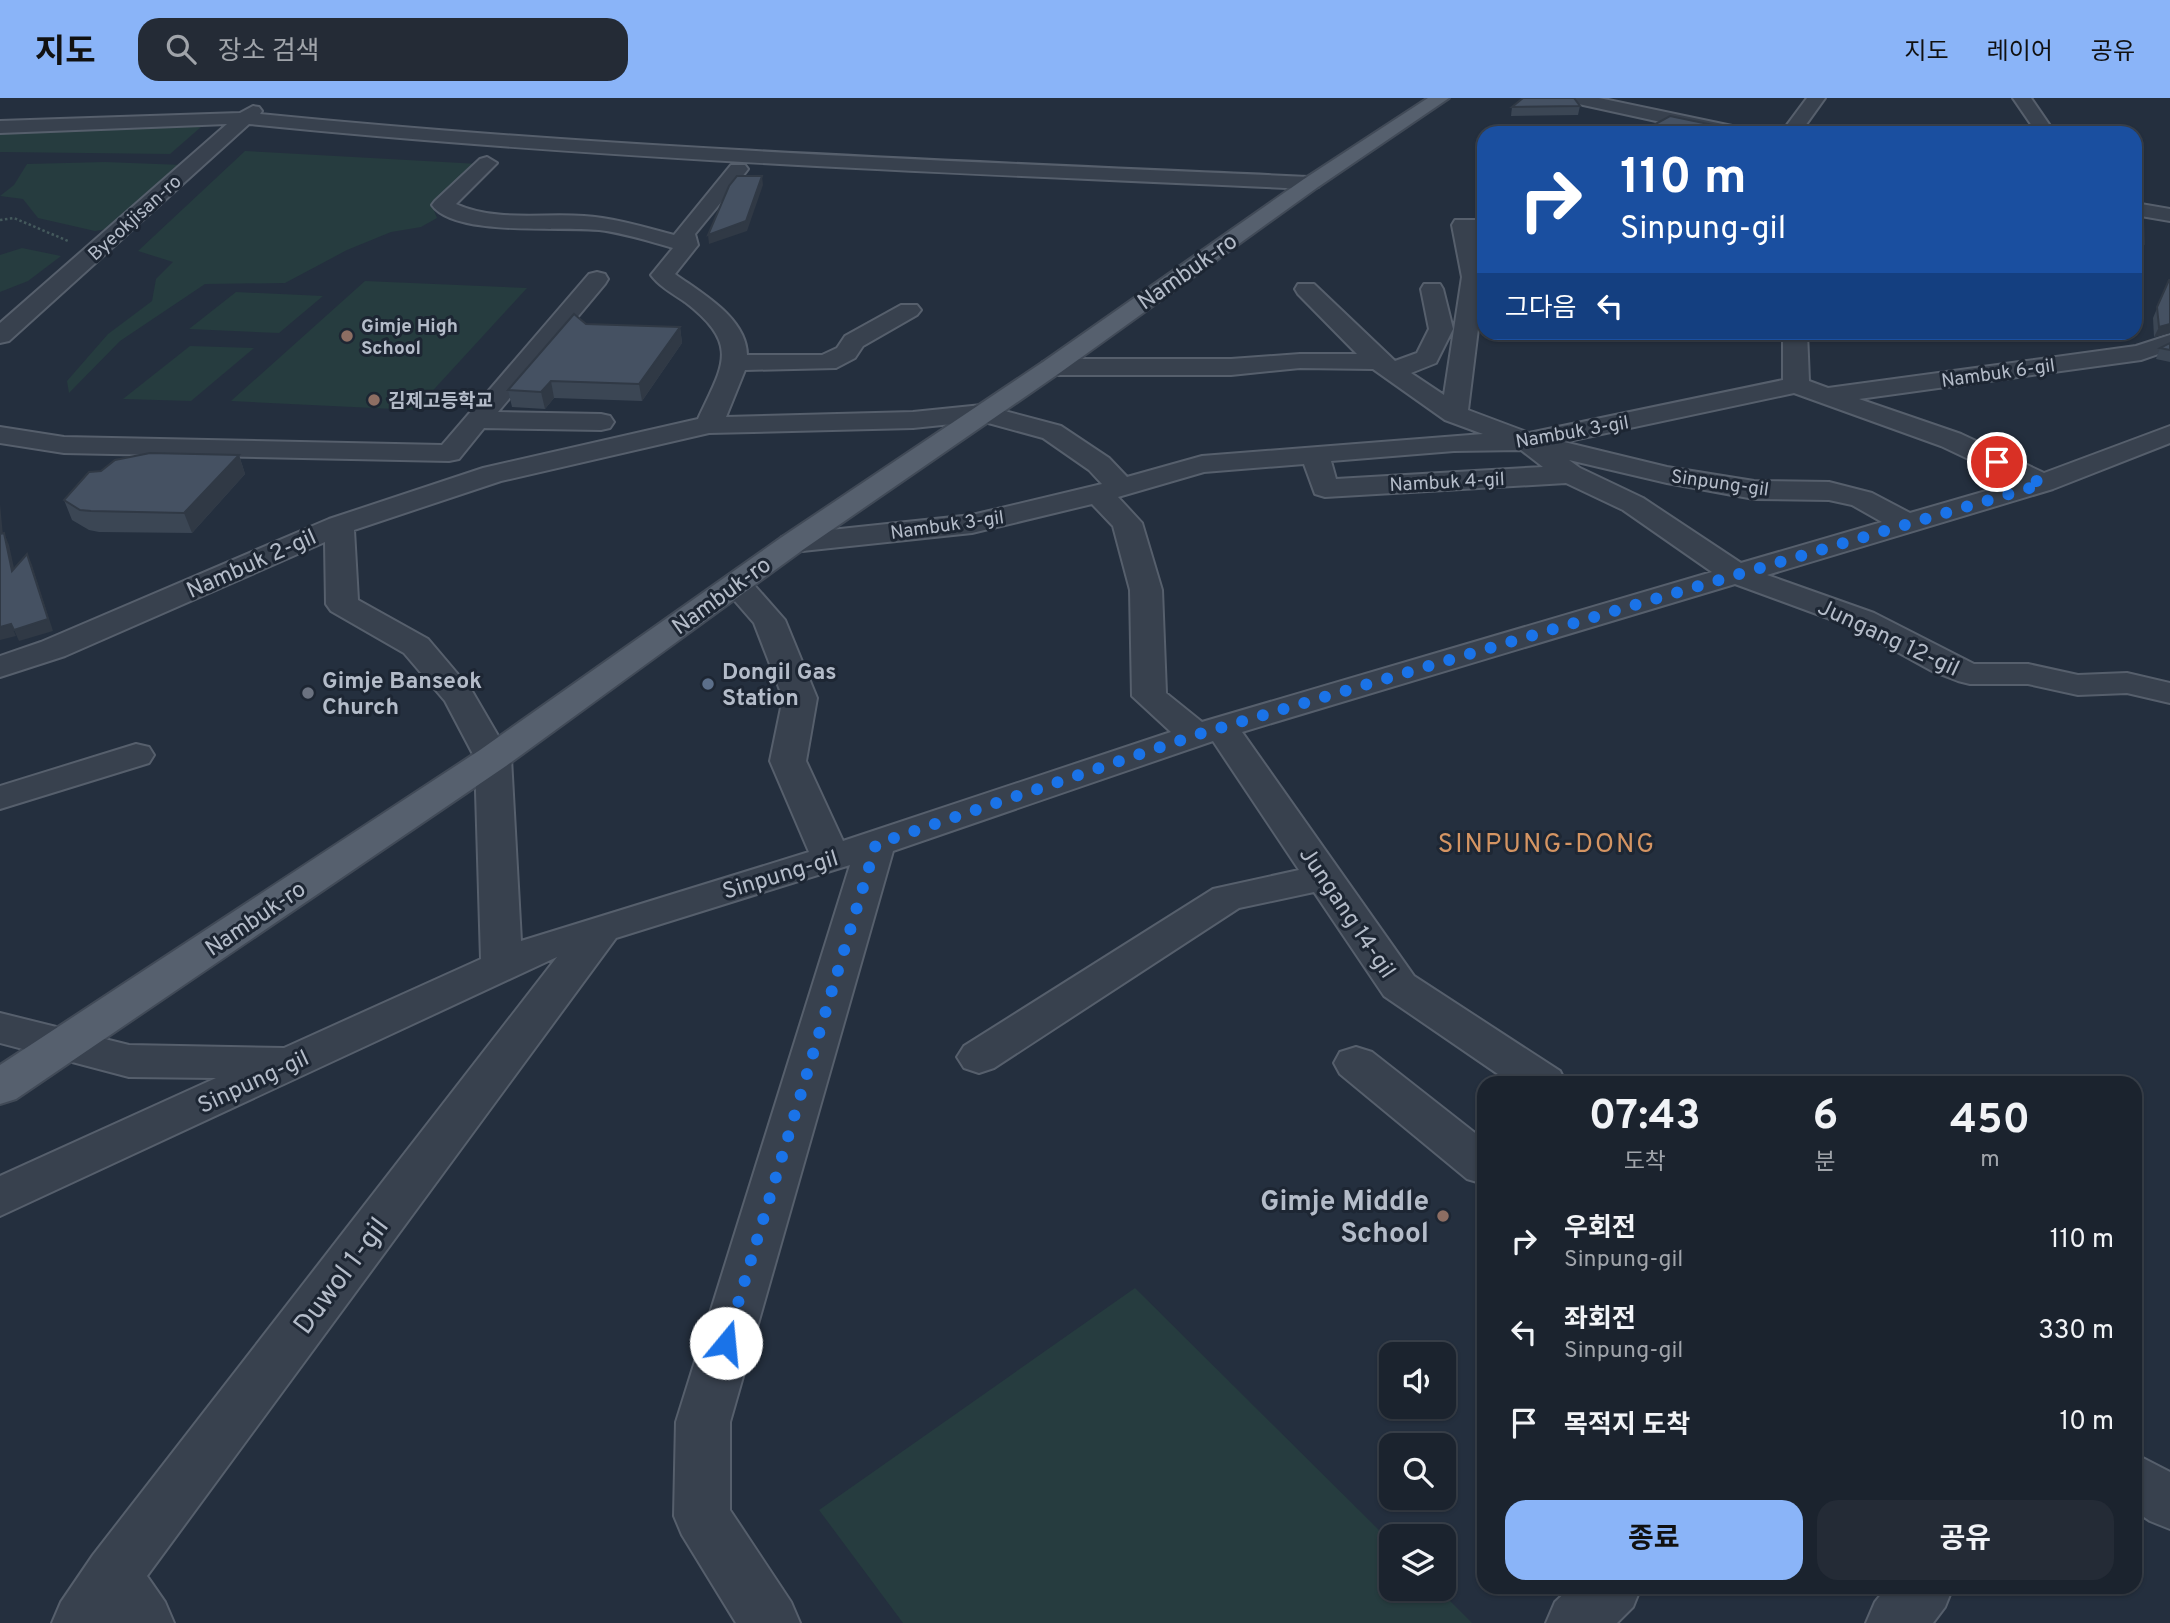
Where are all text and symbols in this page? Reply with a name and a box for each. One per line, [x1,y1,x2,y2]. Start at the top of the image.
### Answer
search box [138,18,628,81]
icon: search [162,30,200,68]
text: 지도 [35,33,96,75]
text: 장소 검색 [218,36,320,69]
text: 지도 [1904,38,1949,68]
text: 레이어 [1987,38,2053,68]
text: 공유 [2091,38,2135,68]
text: 110 m [1620,149,1747,211]
icon: right [1505,154,1596,245]
street label: Byeokjisan-ro [84,170,187,267]
text: Sinpung-gil [1620,210,1786,250]
street label: Nambuk-ro [1133,228,1244,318]
icon: left [1591,287,1629,325]
text: 그다음 [1505,293,1577,326]
place label: Gimje High School [361,315,458,361]
marker: Gimje High School [339,328,355,344]
street label: Nambuk 6-gil [1940,354,2057,394]
place label: 김제고등학교 [388,390,493,414]
marker: 김제고등학교 [366,392,382,408]
street label: Nambuk 3-gil [1514,411,1631,455]
pin [1967,432,2027,492]
icon: arrive [1978,443,2016,481]
street label: Sinpung-gil [1669,465,1770,503]
street label: Nambuk 4-gil [1389,468,1505,498]
street label: Nambuk 3-gil [889,506,1006,546]
street label: Nambuk 2-gil [183,524,321,607]
street label: Nambuk-ro [667,551,778,643]
street label: Jungang 12-gil [1813,594,1963,685]
place label: Dongil Gas Station [722,659,837,714]
place label: Gimje Banseok Church [322,668,482,723]
marker: Dongil Gas Station [700,676,716,692]
marker: Gimje Banseok Church [300,685,316,701]
district label: SINPUNG-DONG [1438,829,1656,862]
street label: Jungang 14-gil [1291,842,1401,985]
street label: Sinpung-gil [719,845,842,908]
street label: Nambuk-ro [201,876,312,964]
street label: Sinpung-gil [194,1045,314,1122]
text: 07:43 [1589,1091,1701,1144]
text: 6 [1812,1091,1838,1144]
text: 450 [1950,1095,2030,1148]
text: m [1980,1146,2000,1175]
text: 도착 [1624,1149,1666,1178]
text: 분 [1815,1149,1836,1178]
place label: Gimje Middle School [1260,1185,1429,1253]
marker: Gimje Middle School [1435,1208,1451,1224]
street label: Duwol 1-gil [287,1211,398,1343]
text: 우회전 [1564,1213,1636,1246]
icon: right [1505,1222,1543,1260]
text: 110 m [2050,1224,2114,1257]
text: Sinpung-gil [1564,1246,1683,1275]
text: 좌회전 [1564,1304,1636,1337]
position arrow [689,1306,763,1380]
icon: left [1505,1313,1543,1351]
text: 330 m [2038,1315,2114,1348]
text: Sinpung-gil [1564,1337,1683,1366]
map controls [1379,1342,1456,1601]
button: sound [1379,1342,1456,1419]
icon: arrive [1505,1404,1543,1442]
text: 10 m [2059,1406,2114,1439]
text: 목적지 도착 [1564,1410,1690,1443]
button: search [1379,1433,1456,1510]
button: 종료 [1505,1500,1803,1580]
button: 공유 [1817,1500,2114,1580]
button: layers [1379,1524,1456,1601]

